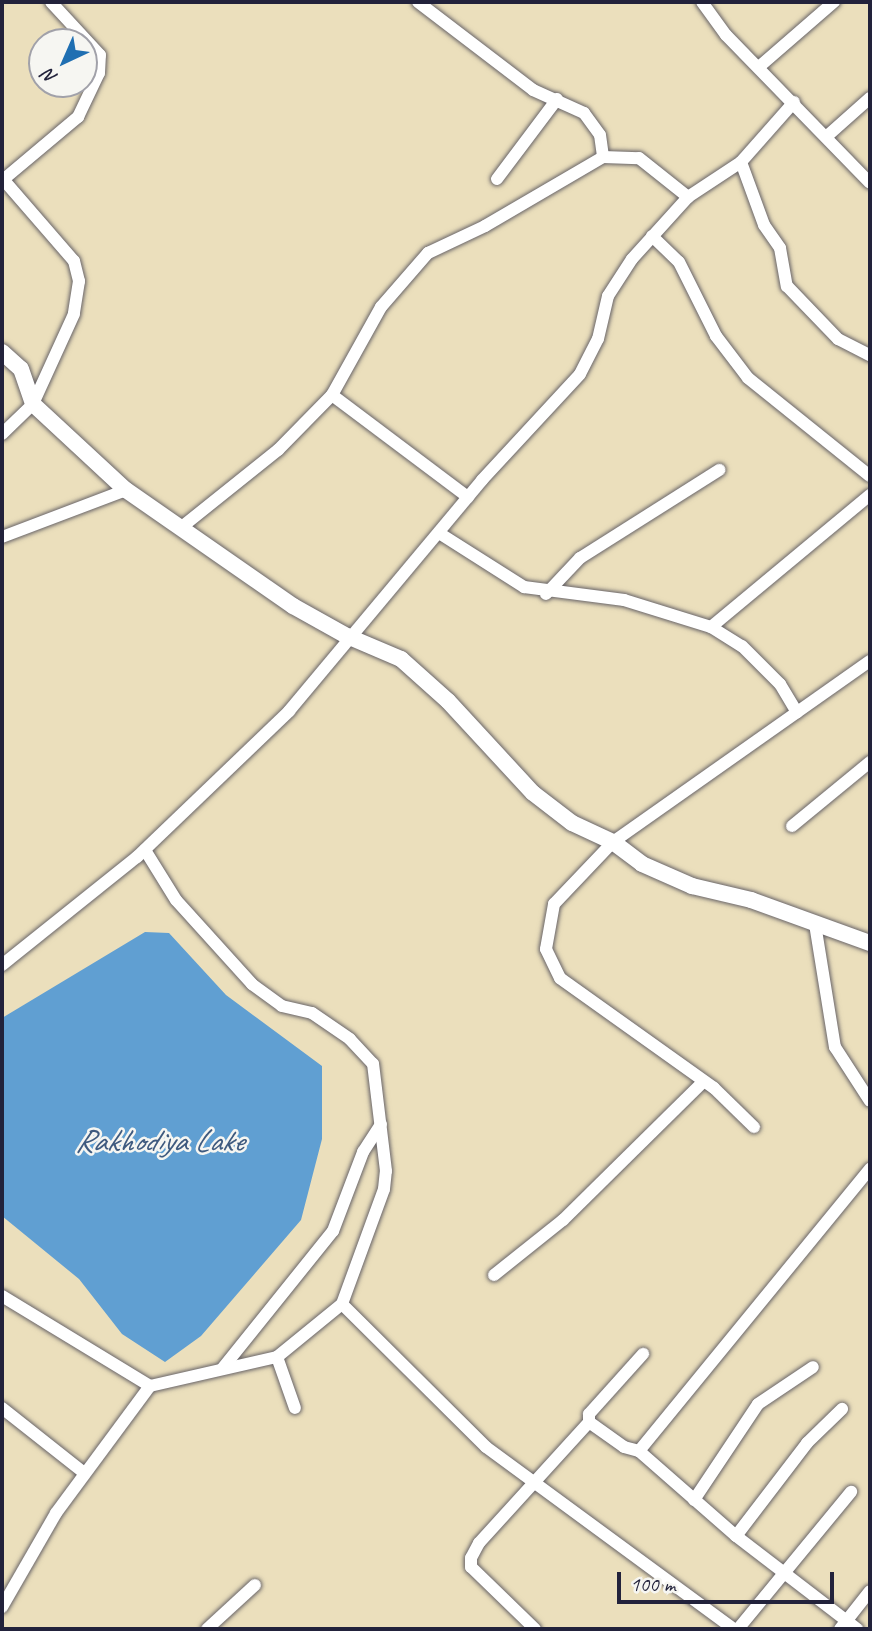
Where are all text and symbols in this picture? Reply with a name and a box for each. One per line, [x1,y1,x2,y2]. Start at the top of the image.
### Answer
north arrow [28,28,98,98]
text: N [37,64,62,89]
water label: Rakhodiya Lake [75,1122,243,1160]
scale bar [620,1558,837,1602]
text: 100 m [630,1571,675,1597]

